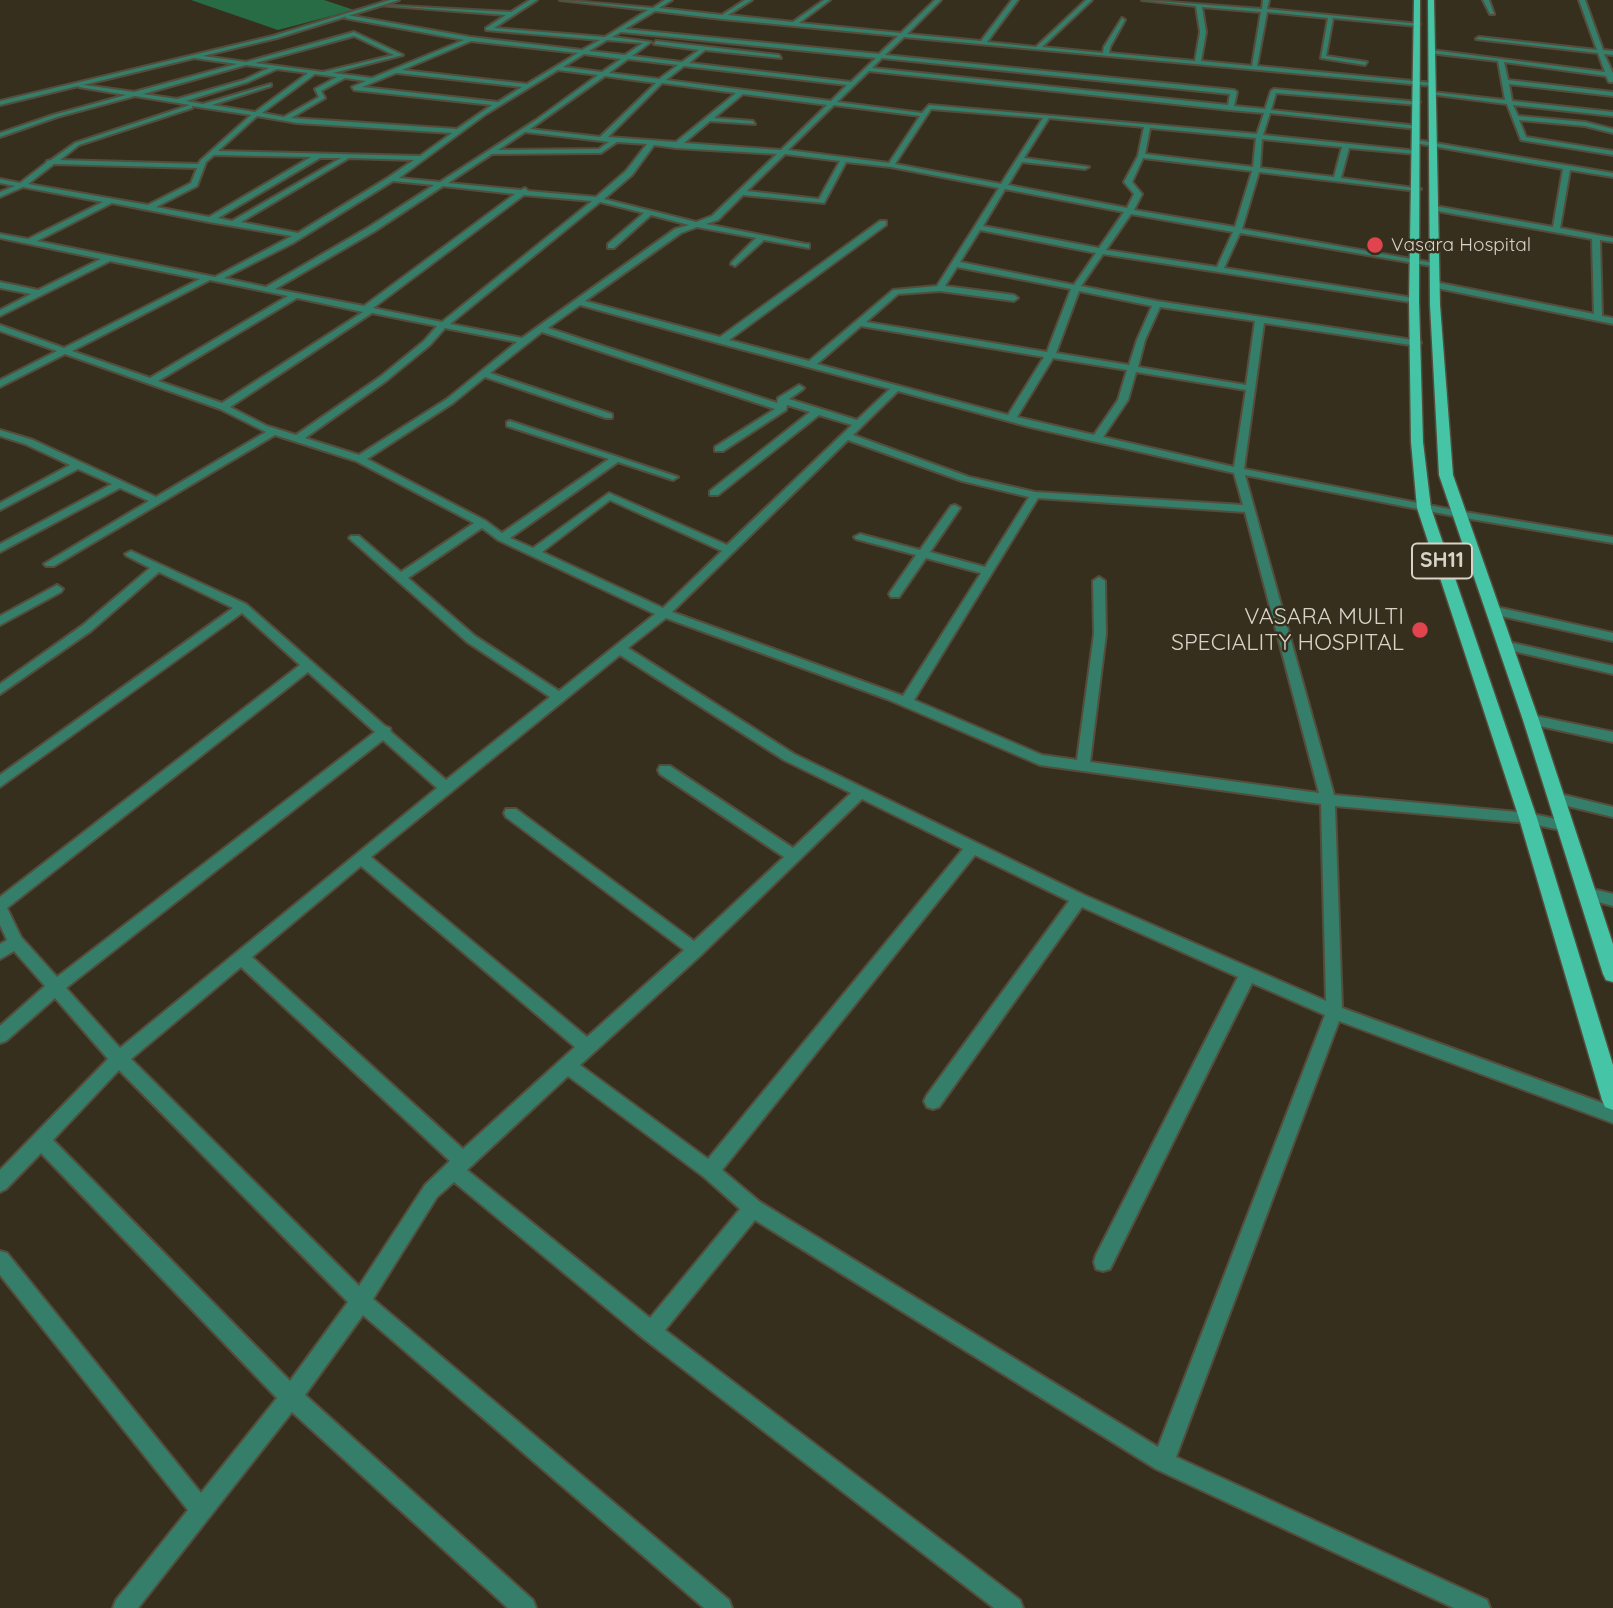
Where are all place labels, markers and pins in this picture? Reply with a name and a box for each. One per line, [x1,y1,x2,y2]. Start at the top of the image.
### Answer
place label: Vasara Hospital [1391,234,1531,256]
marker: Vasara Hospital [1365,235,1385,255]
place label: VASARA MULTI SPECIALITY HOSPITAL [1171,603,1404,657]
marker: VASARA MULTI SPECIALITY HOSPITAL [1410,620,1430,640]

